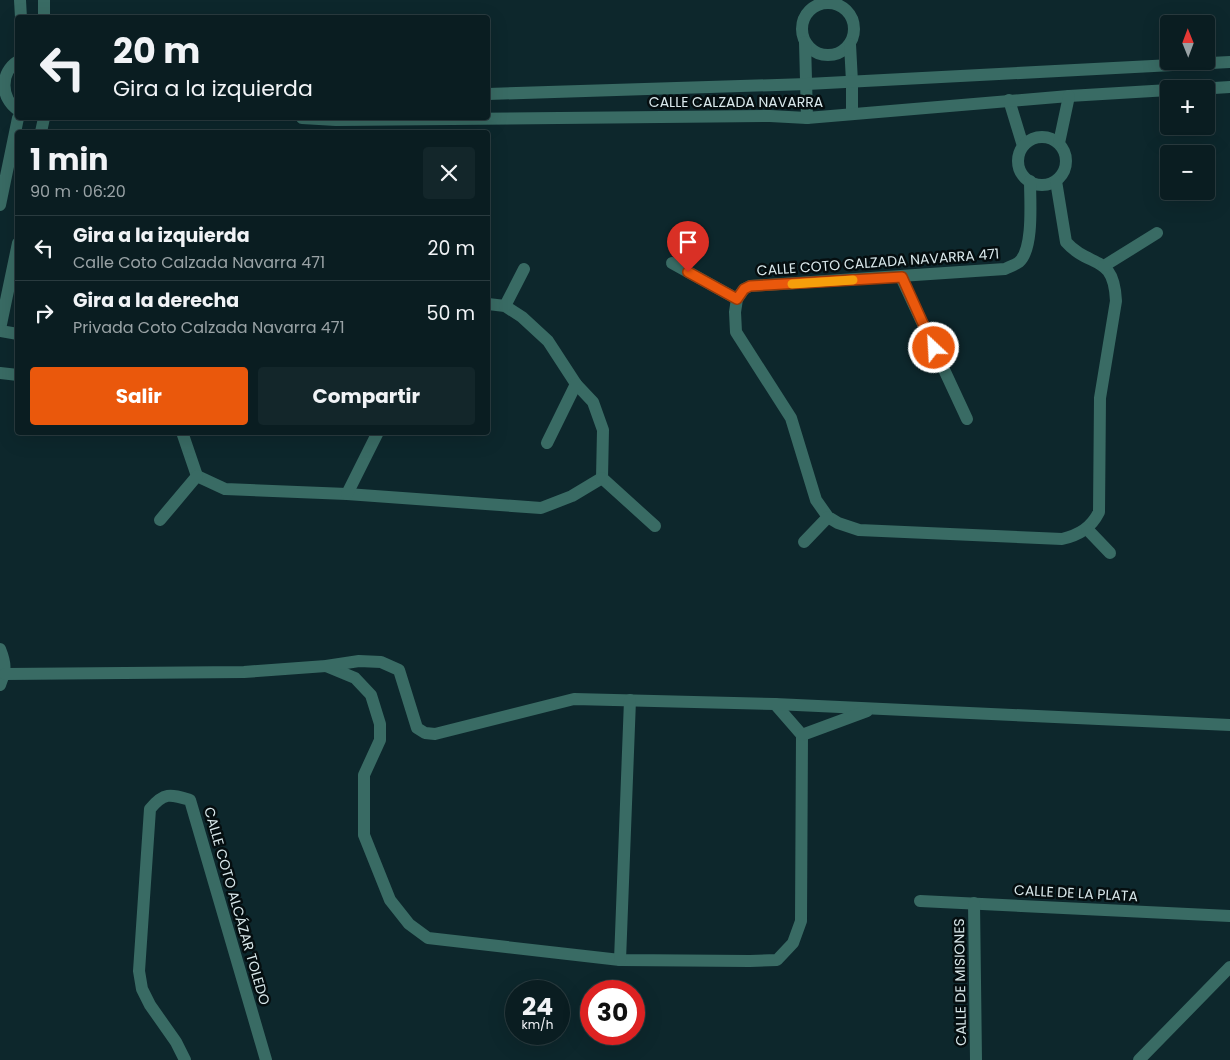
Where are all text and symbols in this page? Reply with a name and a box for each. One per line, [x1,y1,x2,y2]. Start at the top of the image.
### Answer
north arrow [1160,15,1215,70]
map controls [1160,15,1215,200]
text: 20 m [113,26,200,75]
icon: left [30,35,95,100]
text: Gira a la izquierda [113,73,313,104]
button: + [1160,80,1215,135]
street label: CALLE CALZADA NAVARRA [649,92,823,112]
text: 1 min [30,138,108,181]
button: − [1160,145,1215,200]
button: close [423,147,475,199]
text: 90 m · 06:20 [30,180,126,203]
pin [667,221,709,272]
text: Gira a la izquierda [73,222,250,249]
icon: arrive [674,228,702,256]
icon: left [30,234,58,262]
text: 20 m [427,235,475,262]
street label: CALLE COTO CALZADA NAVARRA 471 [756,244,1000,280]
text: Calle Coto Calzada Navarra 471 [73,251,325,274]
text: Gira a la derecha [73,287,239,314]
icon: right [30,299,58,327]
text: 50 m [426,300,475,327]
text: Privada Coto Calzada Navarra 471 [73,316,345,339]
position arrow [907,321,959,373]
button: Salir [30,367,248,425]
button: Compartir [258,367,475,425]
street label: CALLE COTO ALCÁZAR TOLEDO [199,805,275,1007]
street label: CALLE DE LA PLATA [1014,880,1138,906]
street label: CALLE DE MISIONES [949,918,971,1046]
speed limit sign: 30 [580,980,645,1045]
text: 24 [522,989,553,1024]
text: km/h [522,1016,553,1033]

